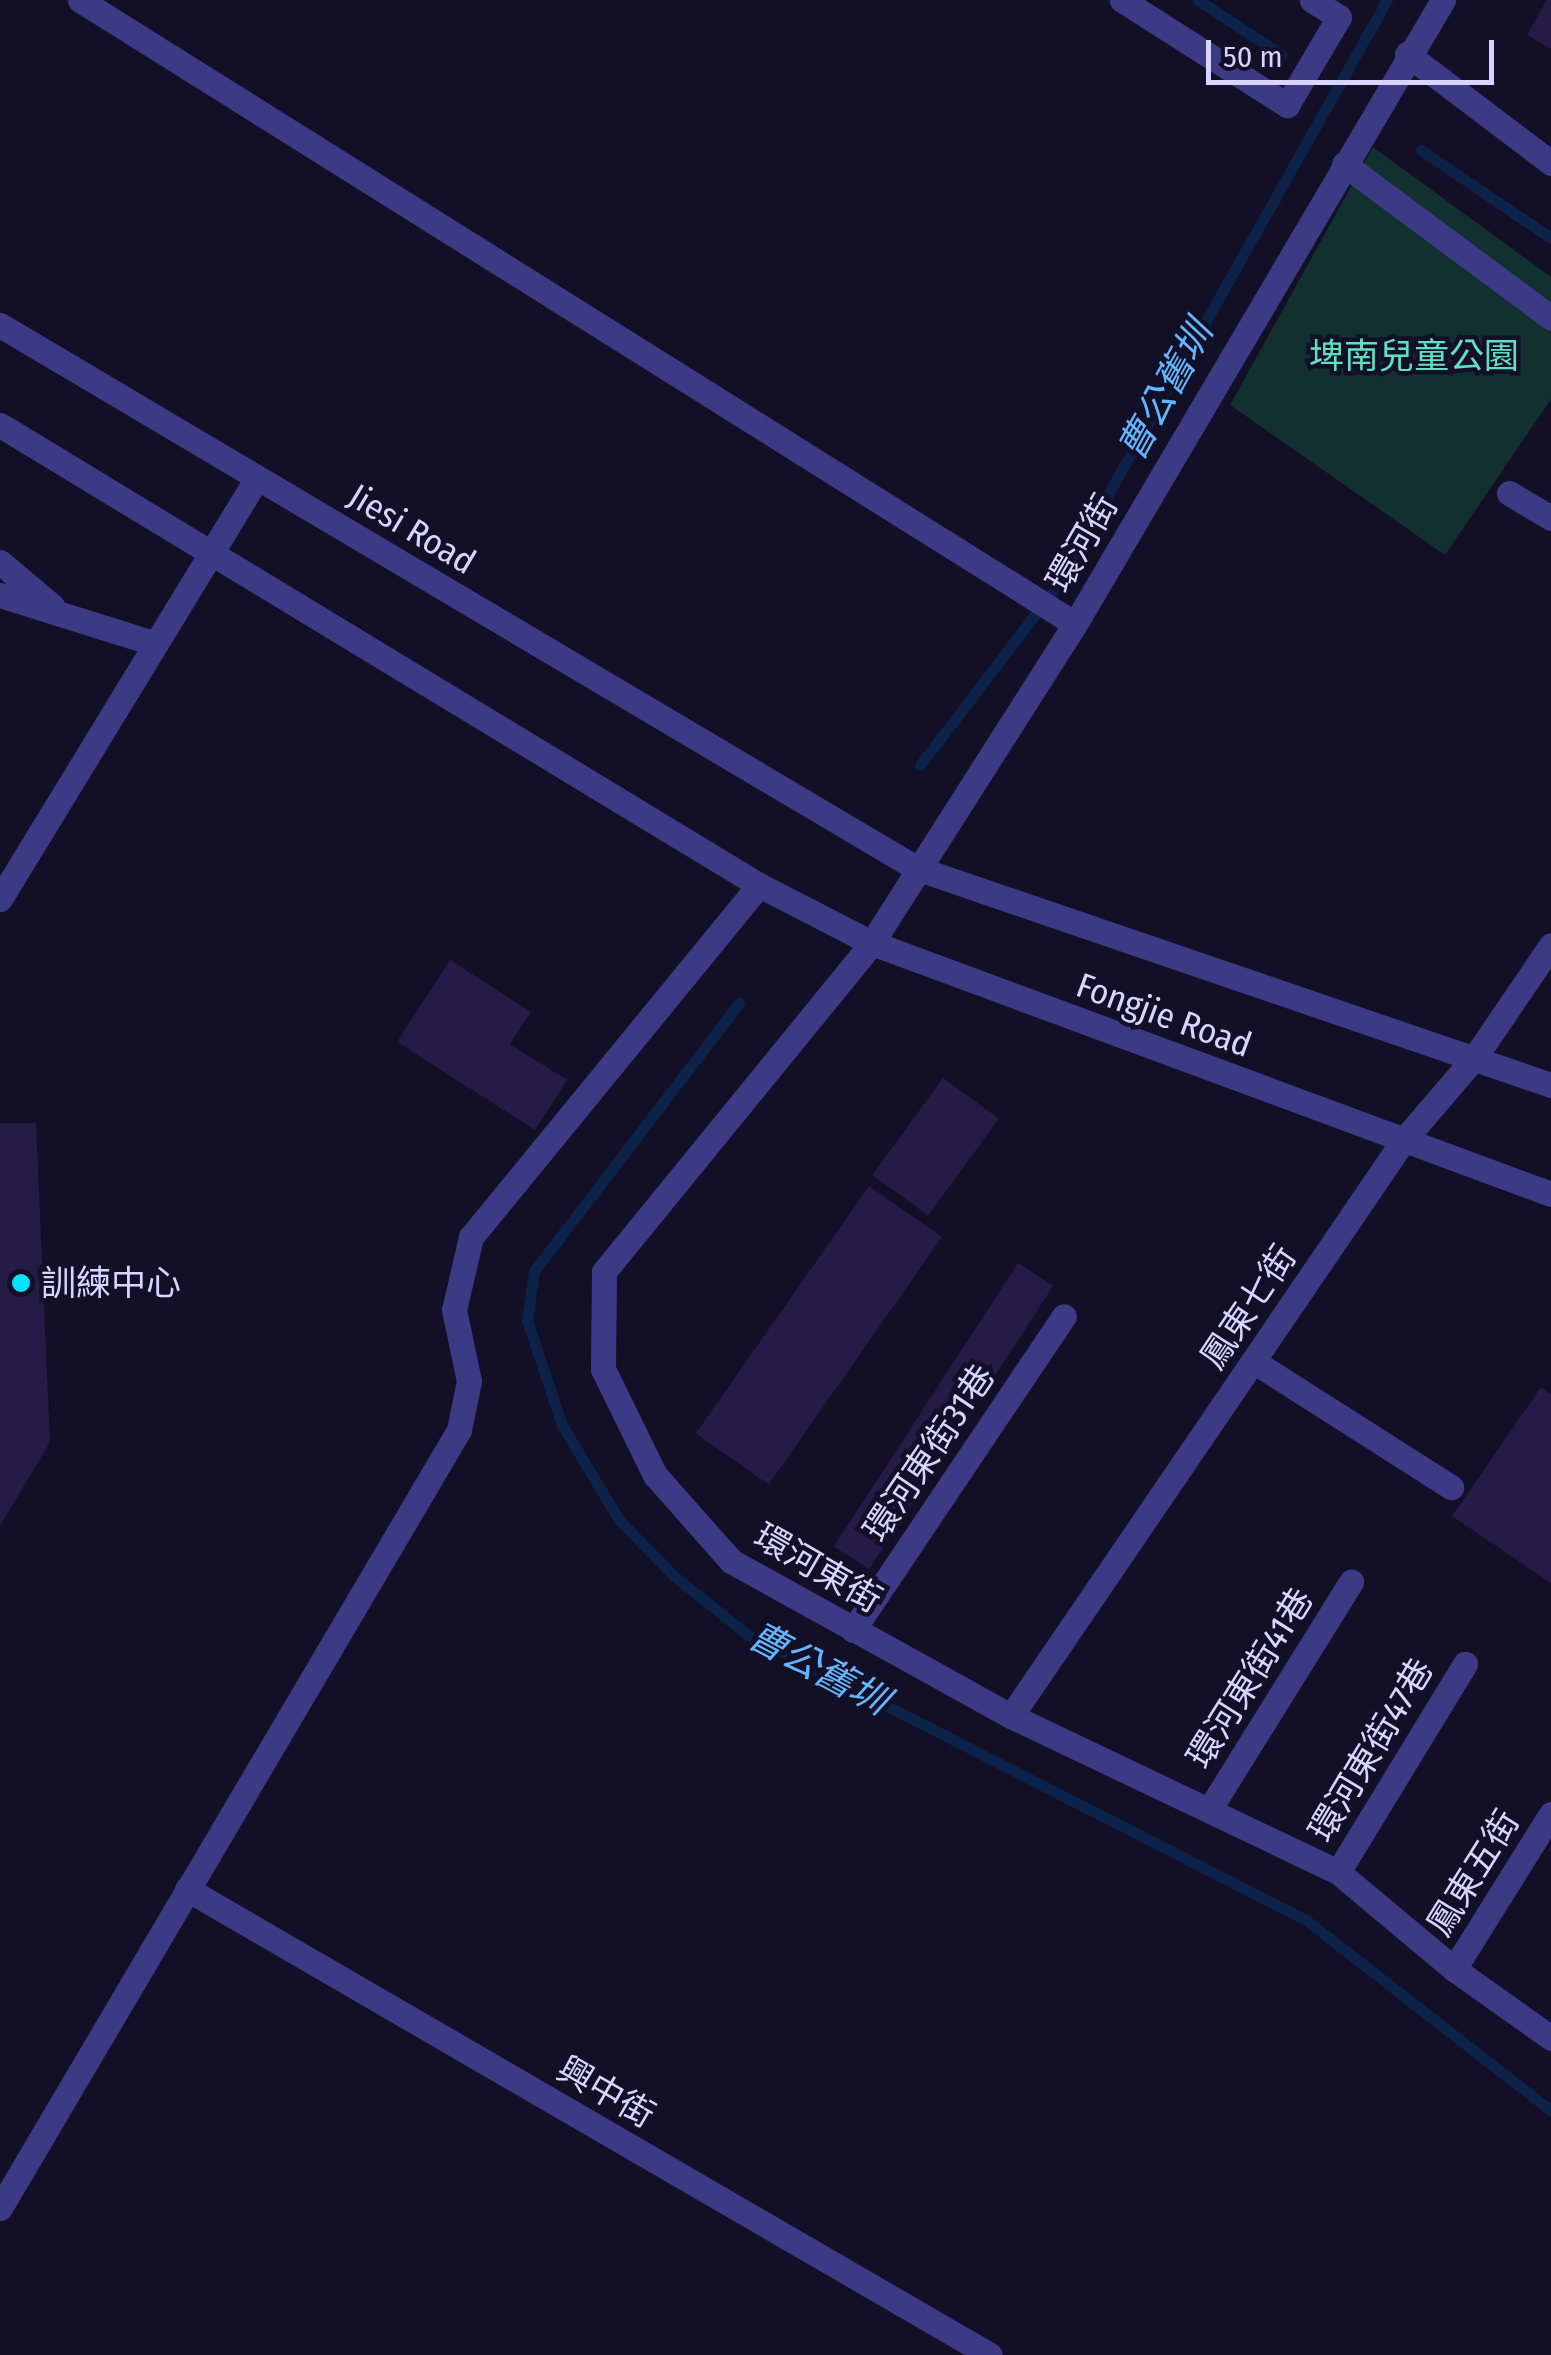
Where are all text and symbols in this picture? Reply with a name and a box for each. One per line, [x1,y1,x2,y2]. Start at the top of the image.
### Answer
scale bar [1211,20,1498,82]
text: 50 m [1223,39,1283,75]
water label: 曹公舊圳 [1109,313,1223,469]
park label: 埤南兒童公園 [1309,335,1519,377]
street label: Jiesi Road [341,475,483,583]
street label: 環河街 [1038,487,1126,599]
street label: Fongjie Road [1071,964,1257,1066]
street label: 鳳東七街 [1191,1237,1305,1377]
place label: 訓練中心 [41,1262,181,1304]
marker: 訓練中心 [10,1272,32,1294]
street label: 環河東街31巷 [855,1357,1003,1549]
street label: 環河東街 [747,1515,889,1621]
street label: 環河東街41巷 [1178,1580,1322,1776]
water label: 曹公舊圳 [740,1613,896,1725]
street label: 環河東街47巷 [1300,1651,1442,1849]
street label: 鳳東五街 [1418,1803,1528,1943]
street label: 興中街 [550,2048,662,2136]

